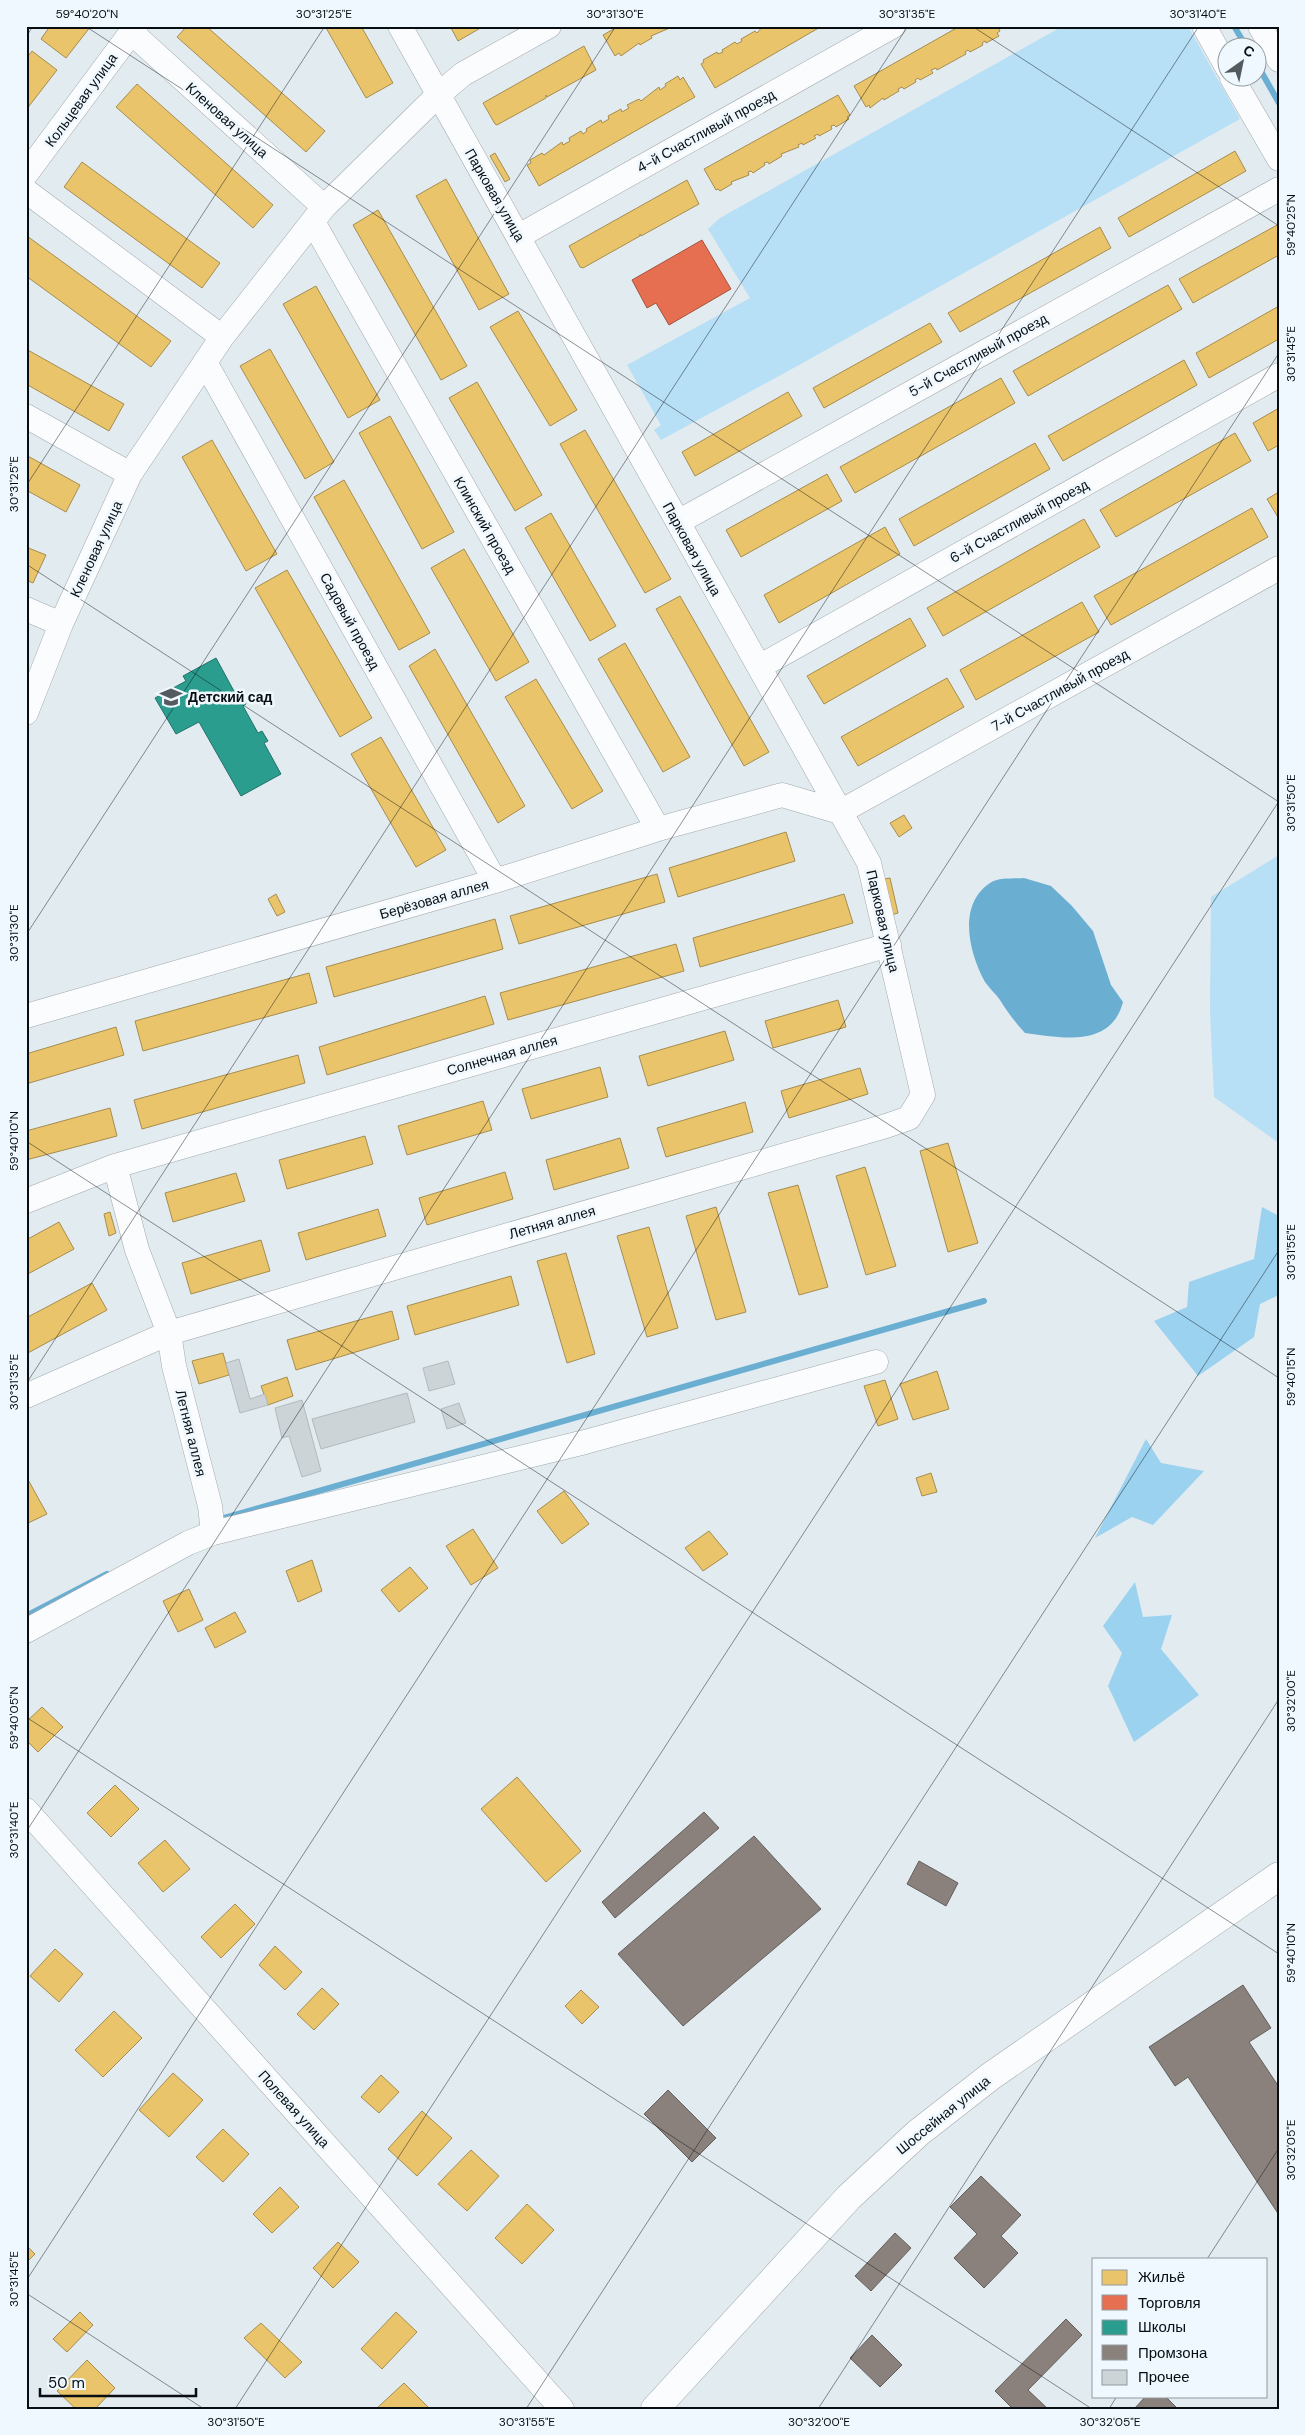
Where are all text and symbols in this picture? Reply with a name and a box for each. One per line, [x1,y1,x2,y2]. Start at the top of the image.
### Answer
text: 59°40'20"N [56,6,118,22]
text: 30°31'25"E [296,6,352,22]
text: 30°31'30"E [586,6,644,22]
text: 30°31'35"E [879,6,935,22]
text: 30°31'40"E [1169,6,1227,22]
north arrow [1218,38,1268,88]
text: С [1240,41,1258,61]
street label: Кольцевая улица [41,49,121,150]
street label: Кленовая улица [182,78,272,162]
street label: 4-й Счастливый проезд [634,85,778,177]
street label: Парковая улица [461,145,529,245]
text: 59°40'25"N [1283,194,1299,256]
street label: 5-й Счастливый проезд [906,309,1050,401]
text: 30°31'45"E [1283,326,1299,382]
text: 30°31'25"E [6,456,22,512]
street label: Клинский проезд [450,473,520,577]
street label: 6-й Счастливый проезд [946,475,1092,567]
street label: Кленовая улица [66,498,126,600]
street label: Парковая улица [659,499,725,599]
street label: Садовый проезд [316,569,384,673]
street label: 7-й Счастливый проезд [988,645,1132,735]
school or university icon: Детский сад [158,684,184,710]
place label: Детский сад [188,688,272,706]
text: 30°31'50"E [1283,774,1299,832]
street label: Парковая улица [862,868,904,974]
street label: Берёзовая аллея [377,875,491,923]
text: 30°31'30"E [6,904,22,962]
street label: Солнечная аллея [445,1031,559,1079]
text: 59°40'10"N [6,1111,22,1171]
street label: Летняя аллея [507,1201,597,1243]
text: 30°31'55"E [1283,1224,1299,1280]
text: 59°40'15"N [1283,1348,1299,1406]
text: 30°31'35"E [6,1354,22,1410]
street label: Летняя аллея [171,1388,211,1478]
text: 30°32'00"E [1283,1670,1299,1732]
text: 59°40'05"N [6,1686,22,1750]
text: 30°31'40"E [6,1801,22,1859]
text: 59°40'10"N [1283,1923,1299,1983]
street label: Полевая улица [254,2066,334,2152]
street label: Шоссейная улица [892,2072,994,2158]
text: 30°32'05"E [1283,2119,1299,2180]
text: 30°31'45"E [6,2251,22,2307]
legend [1092,2258,1268,2398]
text: Жильё [1138,2267,1185,2287]
text: Торговля [1138,2293,1201,2313]
text: Школы [1138,2317,1186,2337]
text: Промзона [1138,2343,1208,2363]
scale bar [40,2365,196,2397]
text: Прочее [1138,2367,1190,2387]
text: 50 m [48,2373,85,2393]
text: 30°31'50"E [207,2414,265,2430]
text: 30°31'55"E [499,2414,555,2430]
text: 30°32'00"E [788,2414,850,2430]
text: 30°32'05"E [1080,2414,1141,2430]

